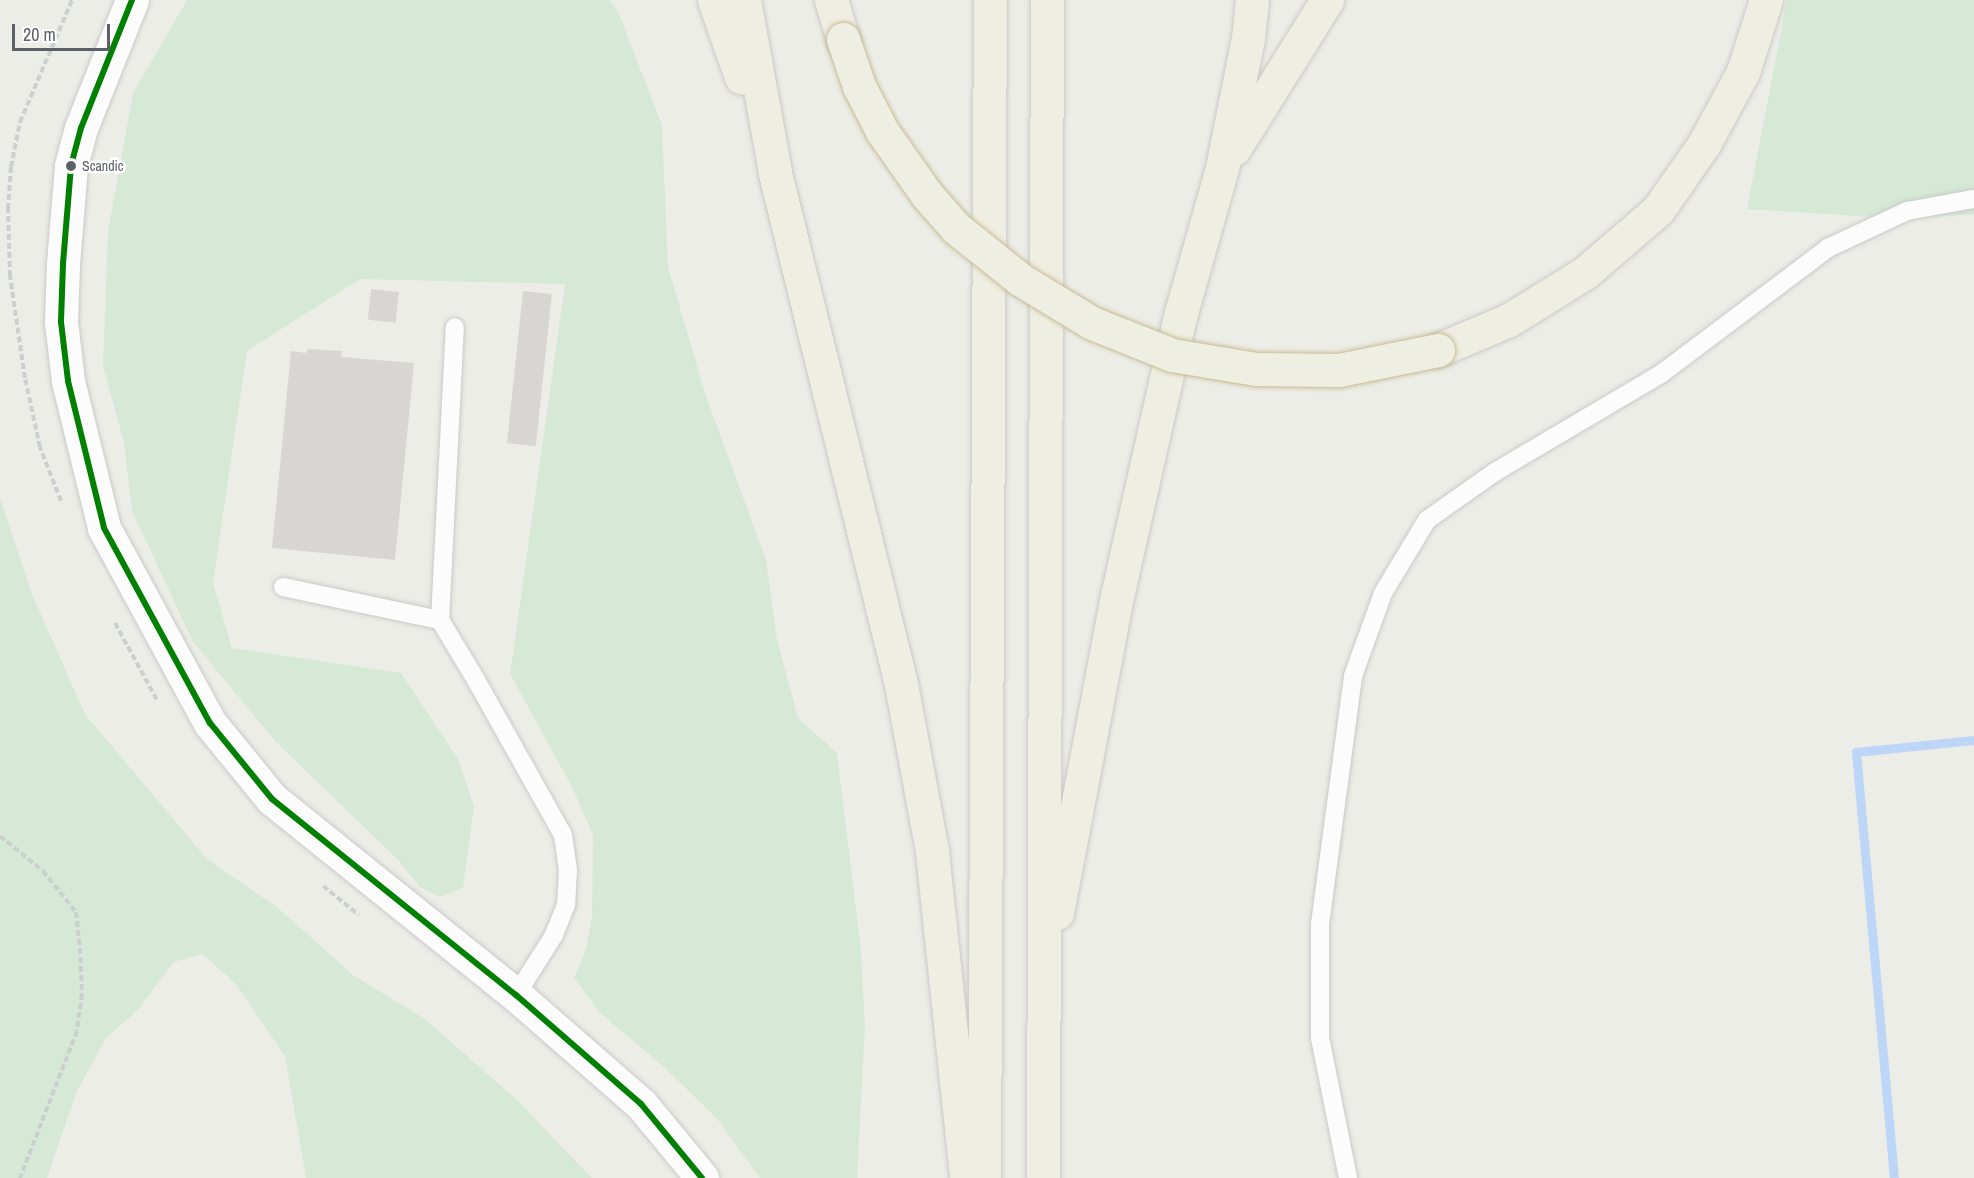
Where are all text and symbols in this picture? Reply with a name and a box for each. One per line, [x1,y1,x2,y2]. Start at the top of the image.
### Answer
scale bar [15,12,112,50]
text: 20 m [23,22,56,47]
place label: Scandic [82,158,123,174]
marker: Scandic [65,160,77,172]

